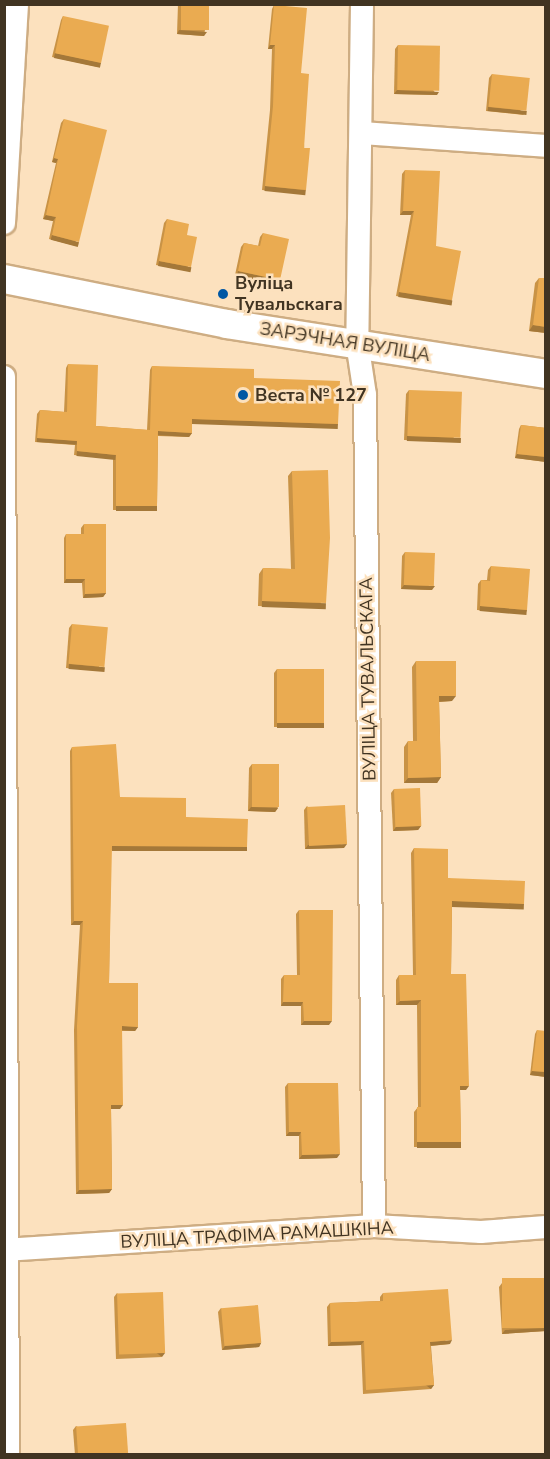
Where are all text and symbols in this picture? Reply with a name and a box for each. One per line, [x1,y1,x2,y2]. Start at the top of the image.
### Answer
place label: Вуліца Тувальскага [235,273,343,316]
marker: Вуліца Тувальскага [216,287,230,301]
street label: ЗАРЭЧНАЯ ВУЛІЦА [258,318,432,366]
place label: Веста № 127 [255,384,367,406]
marker: Веста № 127 [236,388,250,402]
street label: ВУЛІЦА ТУВАЛЬСКАГА [355,577,381,781]
street label: ВУЛІЦА ТРАФІМА РАМАШКІНА [120,1217,394,1253]

